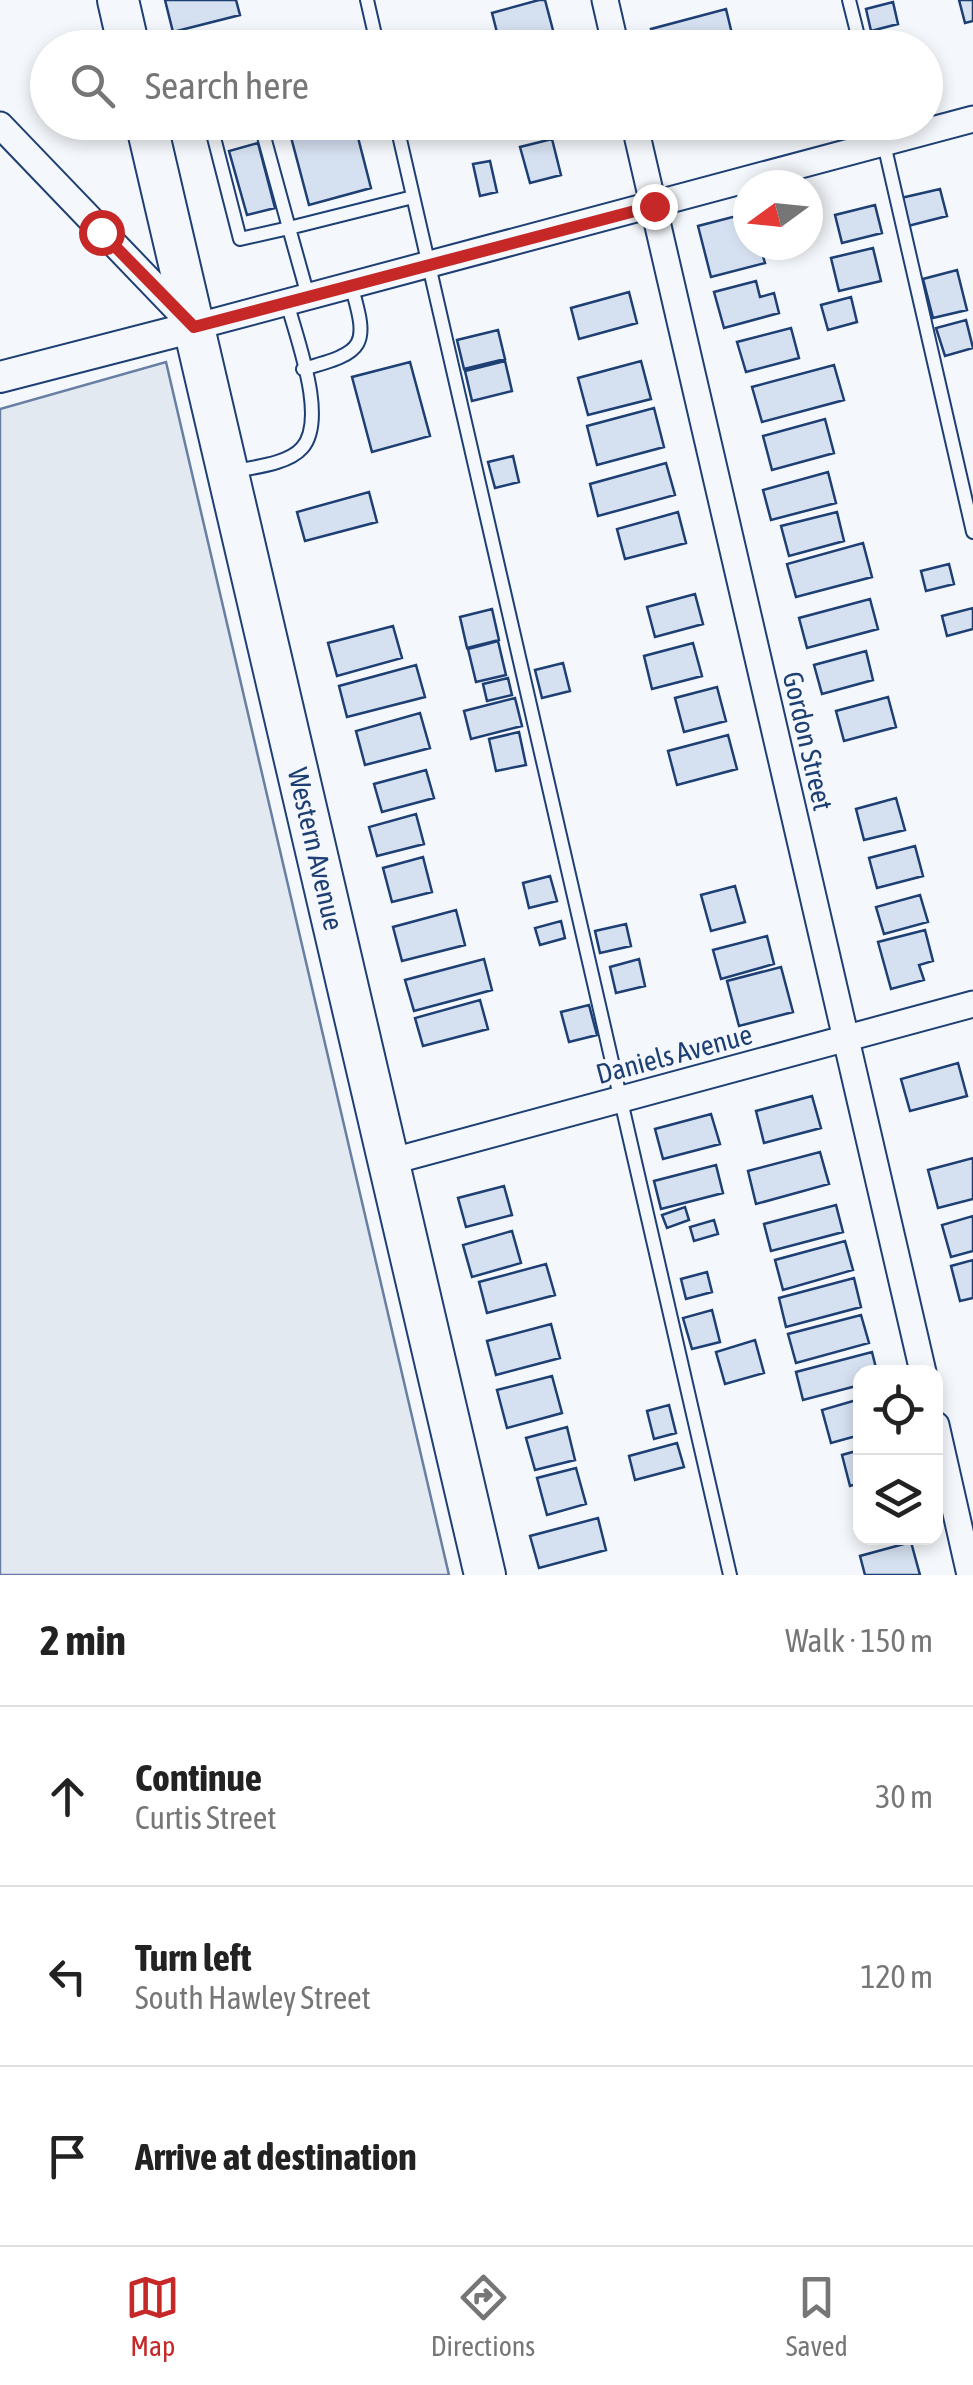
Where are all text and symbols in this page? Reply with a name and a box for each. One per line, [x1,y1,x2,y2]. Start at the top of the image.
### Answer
search box [30,30,943,140]
icon: search [65,58,120,113]
text: Search here [145,64,309,107]
north arrow [733,170,823,260]
route end [632,184,678,230]
route start [79,210,125,256]
street label: Gordon Street [776,668,840,814]
street label: Western Avenue [282,765,350,933]
street label: Daniels Avenue [593,1018,755,1090]
map controls [853,1365,943,1545]
button: locate [853,1365,943,1455]
button: layers [853,1455,943,1545]
text: 2 min [40,1616,126,1664]
text: Walk · 150 m [785,1622,933,1659]
text: Continue [135,1756,262,1799]
icon: ahead [40,1769,95,1824]
text: 30 m [875,1778,933,1815]
text: Curtis Street [135,1799,276,1836]
text: Turn left [135,1936,251,1979]
icon: left [40,1949,95,2004]
text: 120 m [860,1958,933,1995]
text: South Hawley Street [135,1979,371,2016]
icon: arrive [40,2129,95,2184]
text: Arrive at destination [135,2135,417,2178]
tab: Map [125,2270,180,2362]
tab: Directions [431,2270,535,2362]
tab: Saved [786,2270,848,2362]

